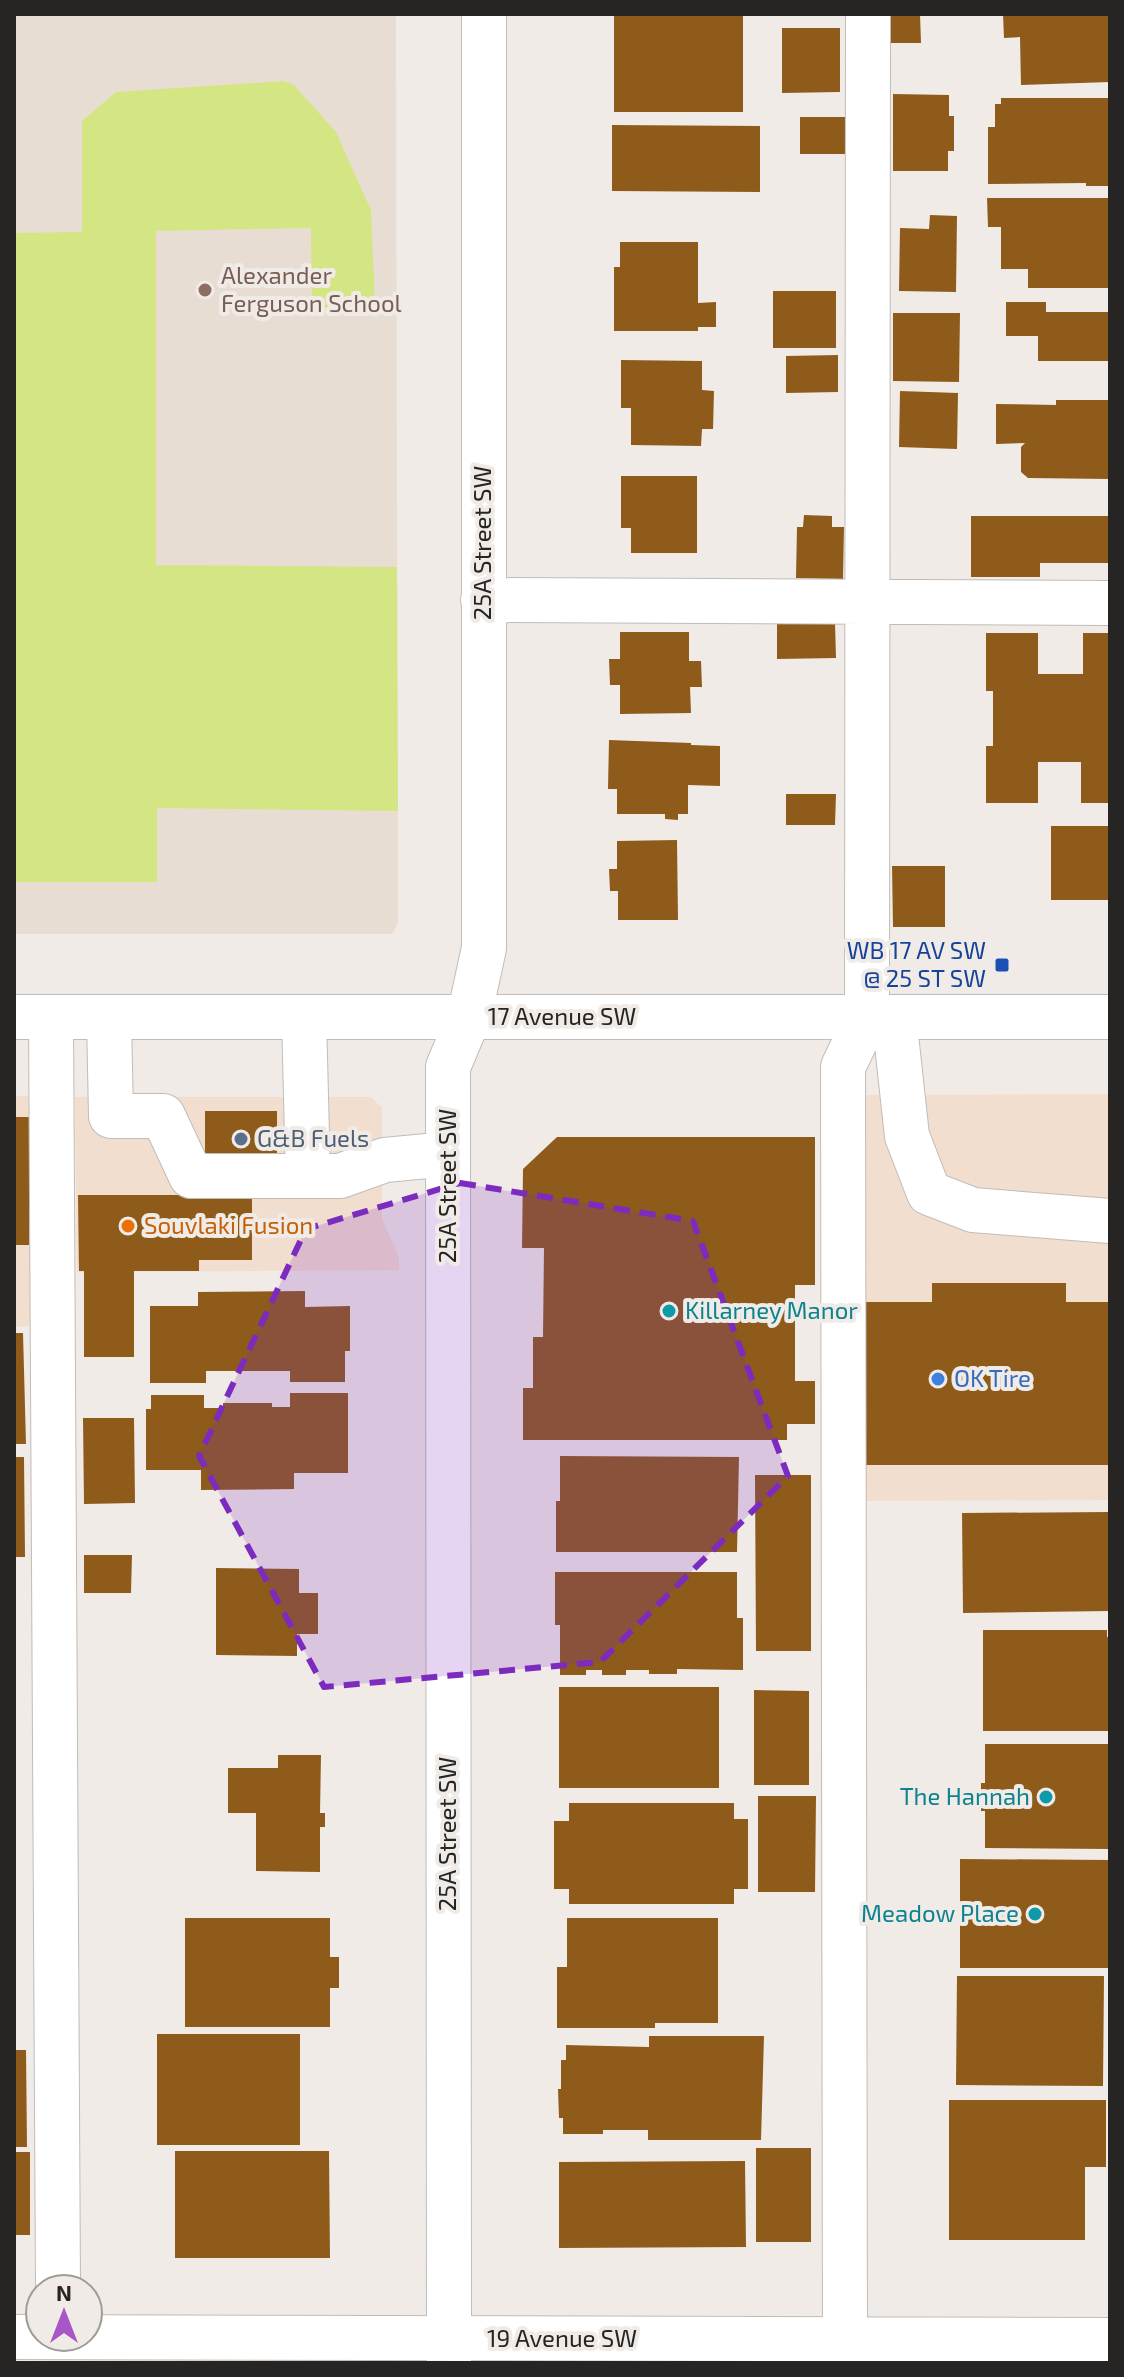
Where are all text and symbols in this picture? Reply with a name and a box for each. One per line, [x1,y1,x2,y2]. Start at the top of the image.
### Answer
place label: Alexander Ferguson School [221,260,402,317]
marker: Alexander Ferguson School [196,281,214,299]
street label: 25A Street SW [467,466,496,620]
place label: WB 17 AV SW @ 25 ST SW [847,935,986,992]
marker: WB 17 AV SW @ 25 ST SW [993,956,1011,974]
street label: 17 Avenue SW [488,1001,637,1030]
street label: 25A Street SW [432,1109,461,1263]
place label: G&B Fuels [257,1123,369,1152]
marker: G&B Fuels [232,1130,250,1148]
place label: Souvlaki Fusion [144,1210,313,1239]
marker: Souvlaki Fusion [119,1217,137,1235]
place label: Killarney Manor [685,1295,858,1324]
marker: Killarney Manor [660,1302,678,1320]
place label: OK Tire [954,1363,1031,1392]
marker: OK Tire [929,1370,947,1388]
street label: 25A Street SW [432,1757,461,1911]
place label: The Hannah [900,1781,1030,1810]
marker: The Hannah [1037,1788,1055,1806]
place label: Meadow Place [861,1898,1019,1927]
marker: Meadow Place [1026,1905,1044,1923]
north arrow [24,2273,104,2353]
text: N [56,2279,72,2305]
street label: 19 Avenue SW [487,2323,637,2352]

